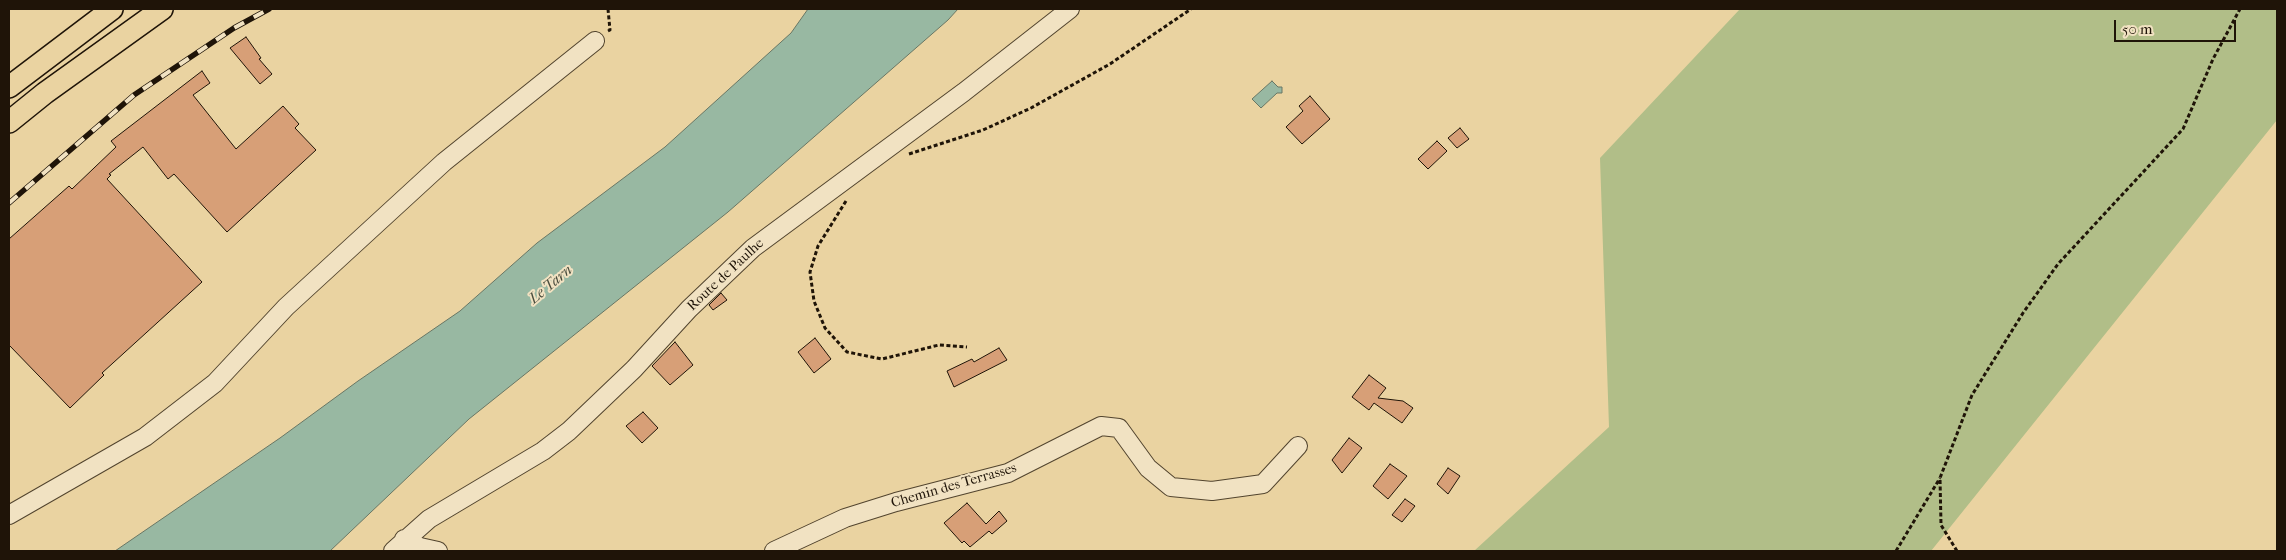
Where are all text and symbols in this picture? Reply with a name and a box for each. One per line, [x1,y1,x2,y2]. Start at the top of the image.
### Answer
scale bar [2116,10,2238,42]
text: 50 m [2122,20,2152,38]
street label: Route de Paulhe [684,235,768,315]
water label: Le Tarn [526,262,576,308]
street label: Chemin des Terrasses [889,460,1019,512]

